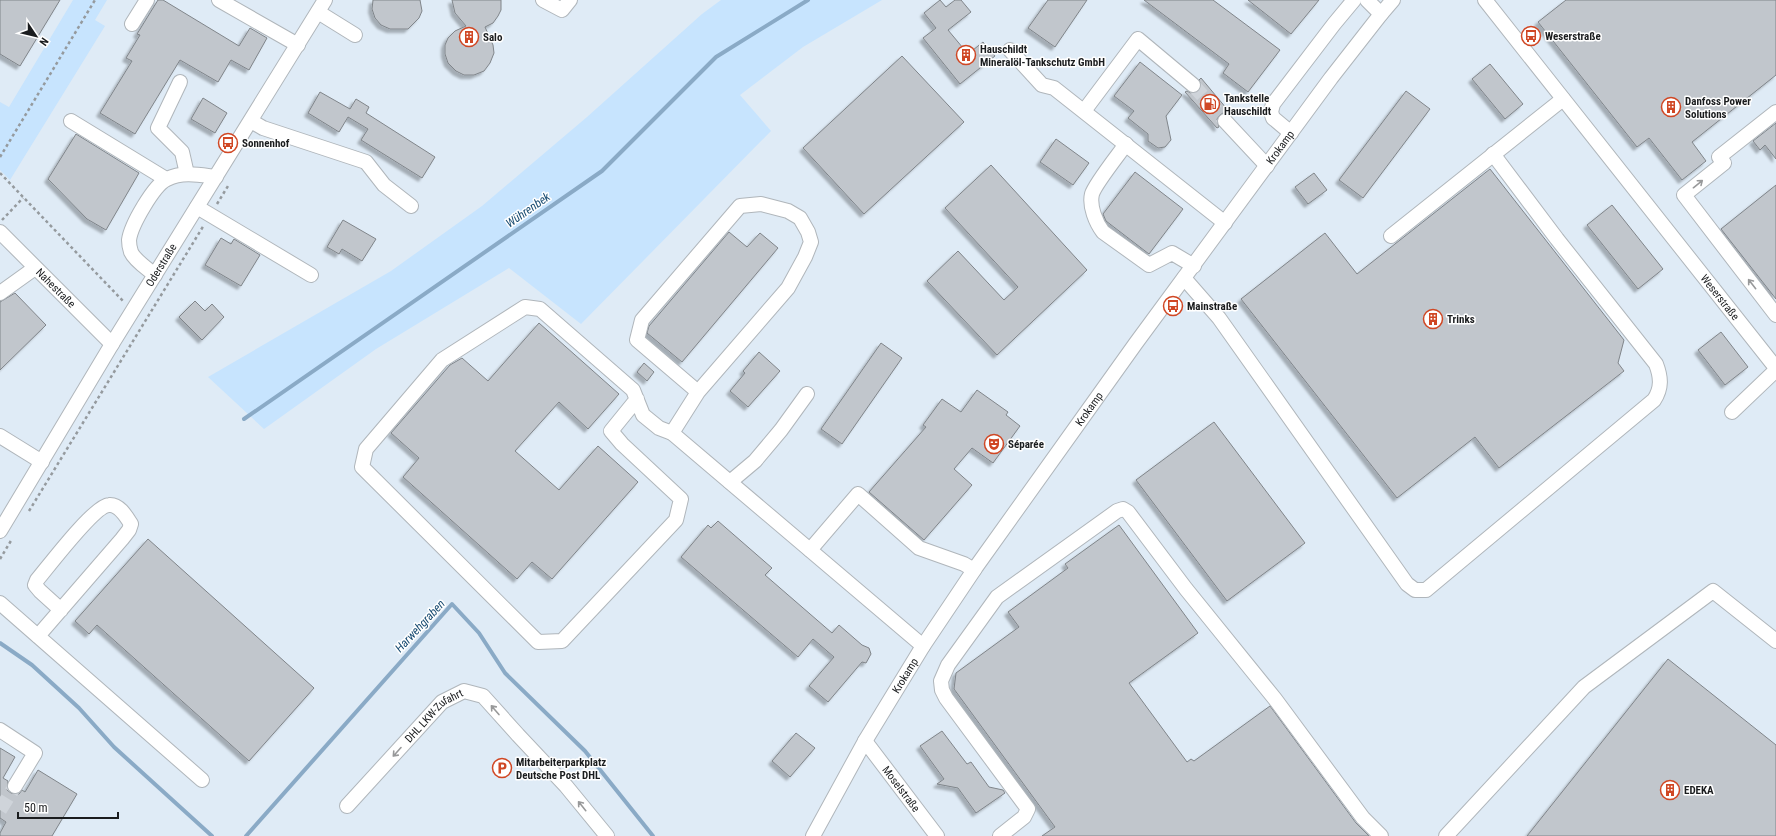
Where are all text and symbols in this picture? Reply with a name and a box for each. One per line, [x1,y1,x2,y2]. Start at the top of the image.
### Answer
north arrow [16,16,56,56]
bus stop icon: Weserstraße [1520,25,1542,47]
building icon: Salo [458,26,480,48]
place label: Weserstraße [1545,30,1601,43]
place label: Salo [483,31,503,44]
text: N [36,35,51,48]
place label: Hauschildt Mineralöl-Tankschutz GmbH [980,43,1105,69]
building icon: Hauschildt Mineralöl-Tankschutz GmbH [955,44,977,66]
place label: Tankstelle Hauschildt [1224,92,1272,118]
fuel station icon: Tankstelle Hauschildt [1199,93,1221,115]
place label: Danfoss Power Solutions [1685,95,1751,121]
building icon: Danfoss Power Solutions [1660,96,1682,118]
street label: Krokamp [1264,128,1297,167]
bus stop icon: Sonnenhof [217,132,239,154]
place label: Sonnenhof [242,137,290,150]
one-way arrow [1692,180,1703,189]
water label: Wührenbek [503,189,554,230]
street label: Oderstraße [143,241,180,289]
street label: Nahestraße [33,266,78,311]
street label: Weserstraße [1698,272,1742,323]
one-way arrow [1748,279,1756,290]
bus stop icon: Mainstraße [1162,295,1184,317]
place label: Mainstraße [1187,300,1237,313]
building icon: Trinks [1422,308,1444,330]
place label: Trinks [1447,313,1475,326]
street label: Krokamp [1073,390,1106,429]
theatre icon: Séparée [983,433,1005,455]
place label: Séparée [1008,438,1044,451]
water label: Harwehgraben [392,597,448,655]
street label: Krokamp [890,656,921,696]
street label: DHL LKW-Zufahrt [402,687,465,745]
one-way arrow [491,705,500,715]
one-way arrow [392,747,401,757]
place label: Mitarbeiterparkplatz Deutsche Post DHL [516,756,606,782]
parking icon: Mitarbeiterparkplatz Deutsche Post DHL [491,757,513,779]
street label: Moselstraße [879,764,922,815]
building icon: EDEKA [1659,779,1681,801]
place label: EDEKA [1684,784,1714,797]
scale bar [18,794,118,820]
one-way arrow [578,800,587,811]
text: 50 m [24,801,48,815]

